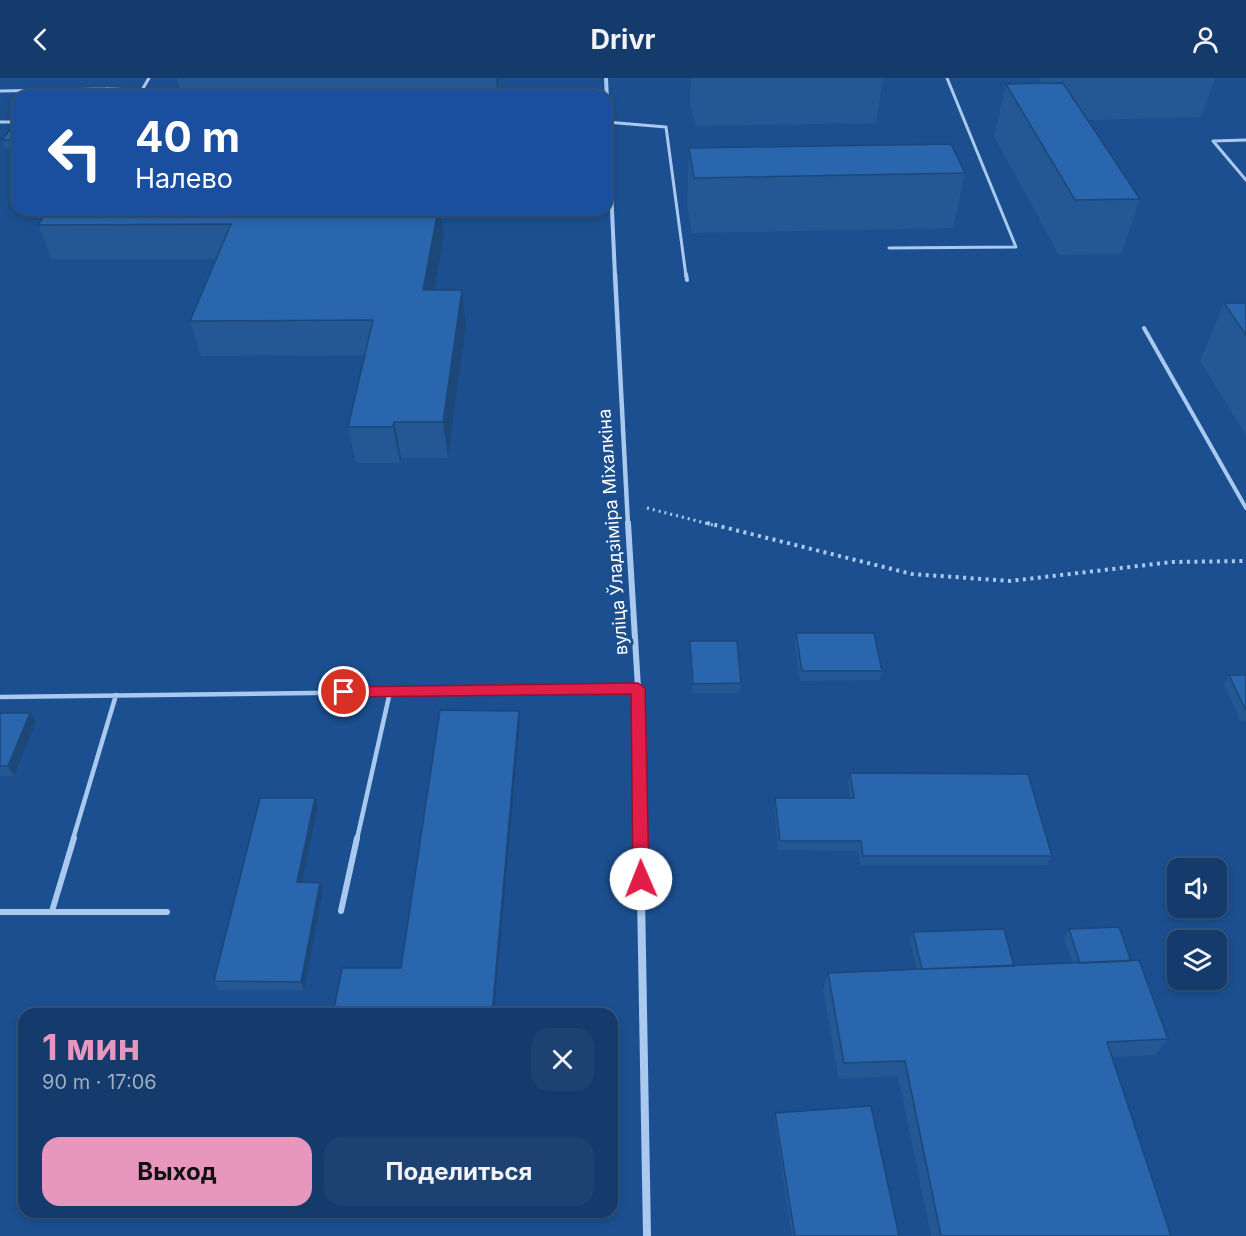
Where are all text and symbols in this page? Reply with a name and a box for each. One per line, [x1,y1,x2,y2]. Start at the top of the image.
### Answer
icon: back [24,23,57,56]
text: Drivr [590,23,656,56]
icon: person [1189,23,1222,56]
text: 40 m [135,111,240,162]
icon: left [36,114,114,192]
text: Налево [135,162,233,195]
street label: вуліца Ўладзіміра Міхалкіна [592,408,632,656]
pin [318,666,369,717]
icon: arrive [327,675,360,708]
position arrow [609,847,673,911]
map controls [1167,858,1227,990]
button: sound [1167,858,1227,918]
button: layers [1167,930,1227,990]
text: 1 мин [42,1025,140,1069]
button: close [531,1028,594,1091]
text: 90 m · 17:06 [42,1070,157,1094]
button: Выход [42,1137,312,1206]
button: Поделиться [324,1137,594,1206]

